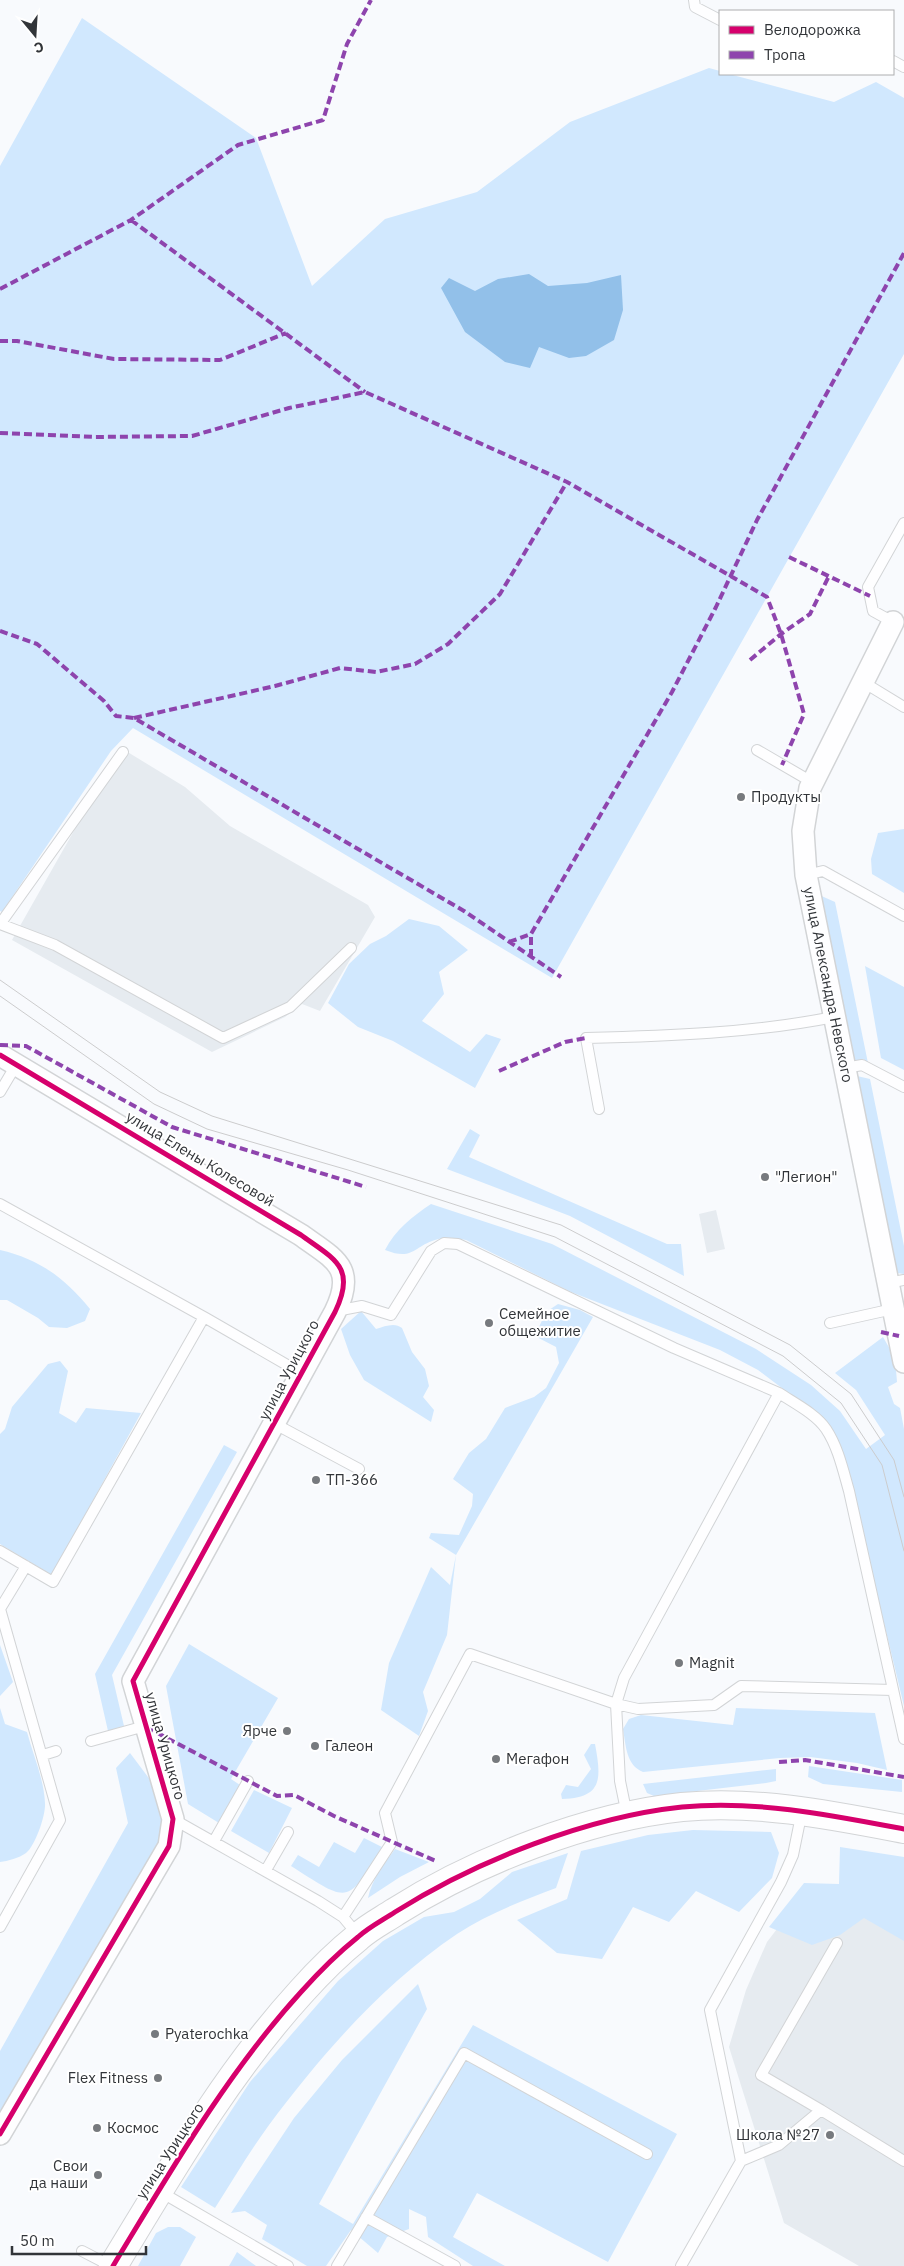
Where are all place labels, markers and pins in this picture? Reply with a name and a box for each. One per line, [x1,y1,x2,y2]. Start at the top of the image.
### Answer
place label: Продукты [751,787,821,806]
marker: Продукты [735,791,747,803]
place label: "Легион" [775,1167,838,1186]
marker: "Легион" [759,1171,771,1183]
place label: Семейное общежитие [499,1304,581,1340]
marker: Семейное общежитие [483,1317,495,1329]
place label: ТП-366 [326,1470,378,1489]
marker: ТП-366 [310,1474,322,1486]
place label: Magnit [689,1653,735,1672]
marker: Magnit [673,1657,685,1669]
place label: Ярче [242,1721,277,1740]
marker: Ярче [281,1725,293,1737]
place label: Галеон [325,1736,373,1755]
marker: Галеон [309,1740,321,1752]
place label: Мегафон [506,1749,569,1768]
marker: Мегафон [490,1753,502,1765]
place label: Pyaterochka [165,2024,249,2043]
marker: Pyaterochka [149,2028,161,2040]
place label: Flex Fitness [68,2068,148,2087]
marker: Flex Fitness [152,2072,164,2084]
place label: Космос [107,2118,159,2137]
marker: Космос [91,2122,103,2134]
place label: Школа №27 [736,2125,820,2144]
marker: Школа №27 [824,2129,836,2141]
place label: Свои да наши [30,2156,88,2192]
marker: Свои да наши [92,2169,104,2181]

